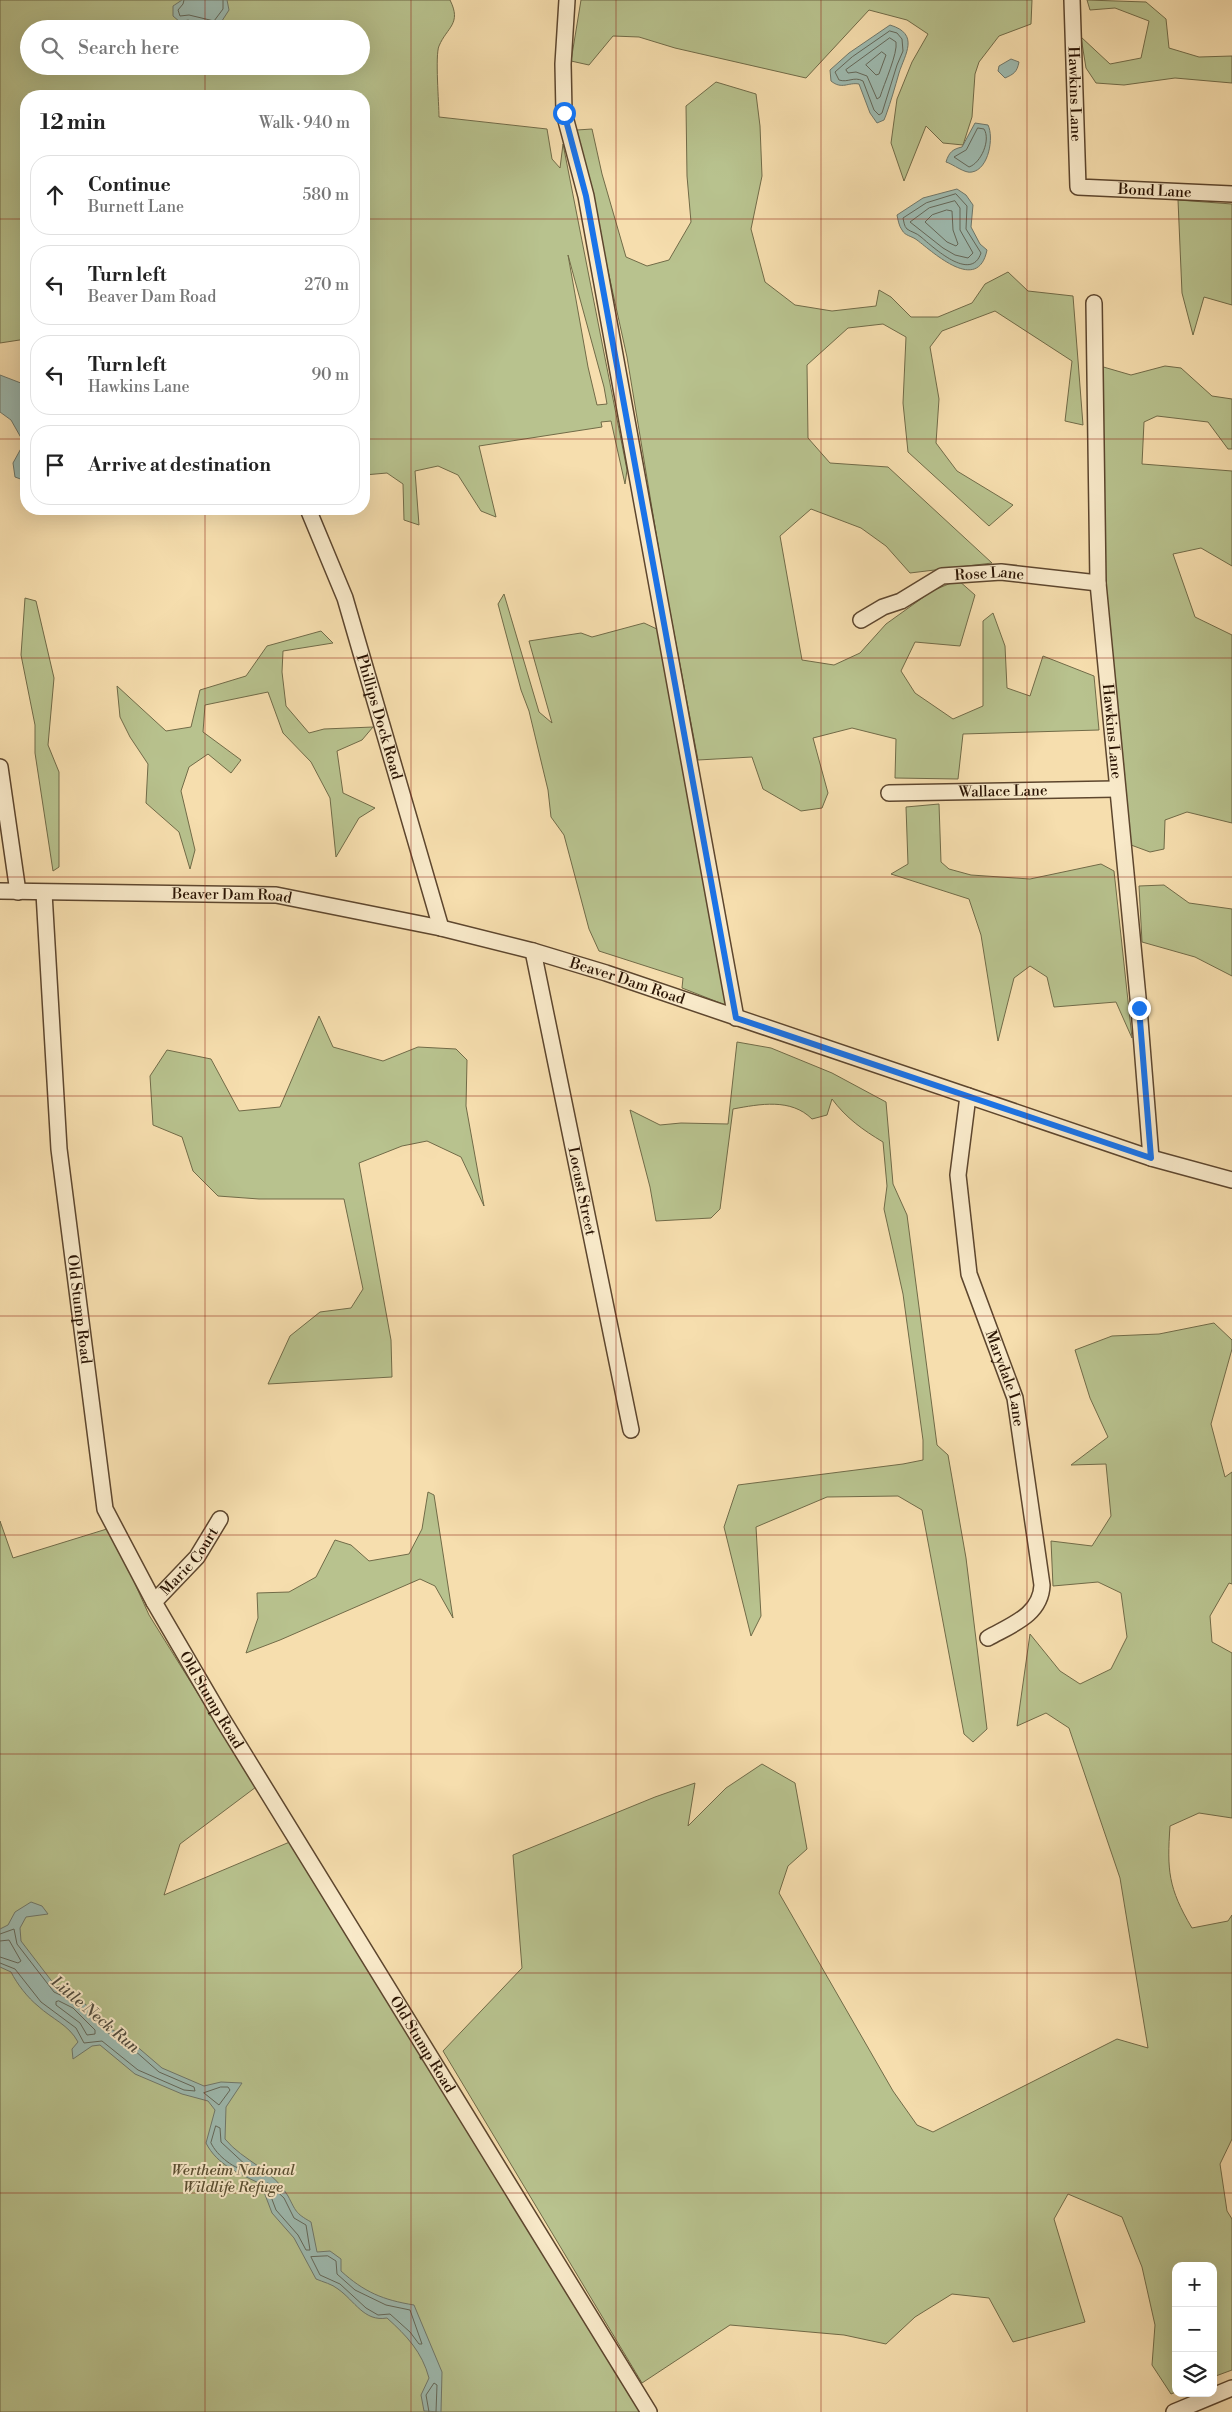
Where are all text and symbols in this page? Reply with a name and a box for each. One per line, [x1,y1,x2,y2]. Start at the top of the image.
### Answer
search box [20,20,370,75]
icon: search [38,34,66,62]
text: Search here [78,36,179,60]
street label: Hawkins Lane [1063,46,1086,142]
route start [553,102,576,125]
text: 12 min [40,110,106,136]
text: Walk · 940 m [259,113,350,133]
text: Continue [88,173,171,197]
street label: Bond Lane [1117,180,1192,202]
icon: ahead [41,181,69,209]
text: 580 m [302,185,349,205]
text: Burnett Lane [88,197,184,217]
text: Turn left [88,263,167,287]
icon: left [41,271,69,299]
text: 270 m [304,275,349,295]
text: Beaver Dam Road [88,287,216,307]
text: Turn left [88,353,167,377]
icon: left [41,361,69,389]
text: 90 m [311,365,349,385]
text: Hawkins Lane [88,377,190,397]
icon: arrive [41,451,69,479]
text: Arrive at destination [88,453,271,477]
street label: Rose Lane [954,563,1025,585]
street label: Phillips Dock Road [352,652,406,782]
street label: Hawkins Lane [1098,683,1126,780]
street label: Wallace Lane [957,781,1048,802]
street label: Beaver Dam Road [171,884,294,908]
street label: Beaver Dam Road [566,953,688,1009]
route end [1128,997,1151,1020]
street label: Locust Street [563,1145,600,1238]
street label: Old Stump Road [63,1254,95,1366]
street label: Marydale Lane [981,1328,1028,1428]
street label: Marie Court [156,1523,223,1600]
street label: Old Stump Road [175,1648,248,1753]
water label: Little Neck Run [46,1971,144,2058]
street label: Old Stump Road [385,1993,459,2097]
park label: Wertheim National Wildlife Refuge [171,2161,295,2197]
map controls [1172,2262,1217,2397]
button: + [1172,2262,1217,2307]
button: − [1172,2307,1217,2352]
button: layers [1172,2352,1217,2397]

